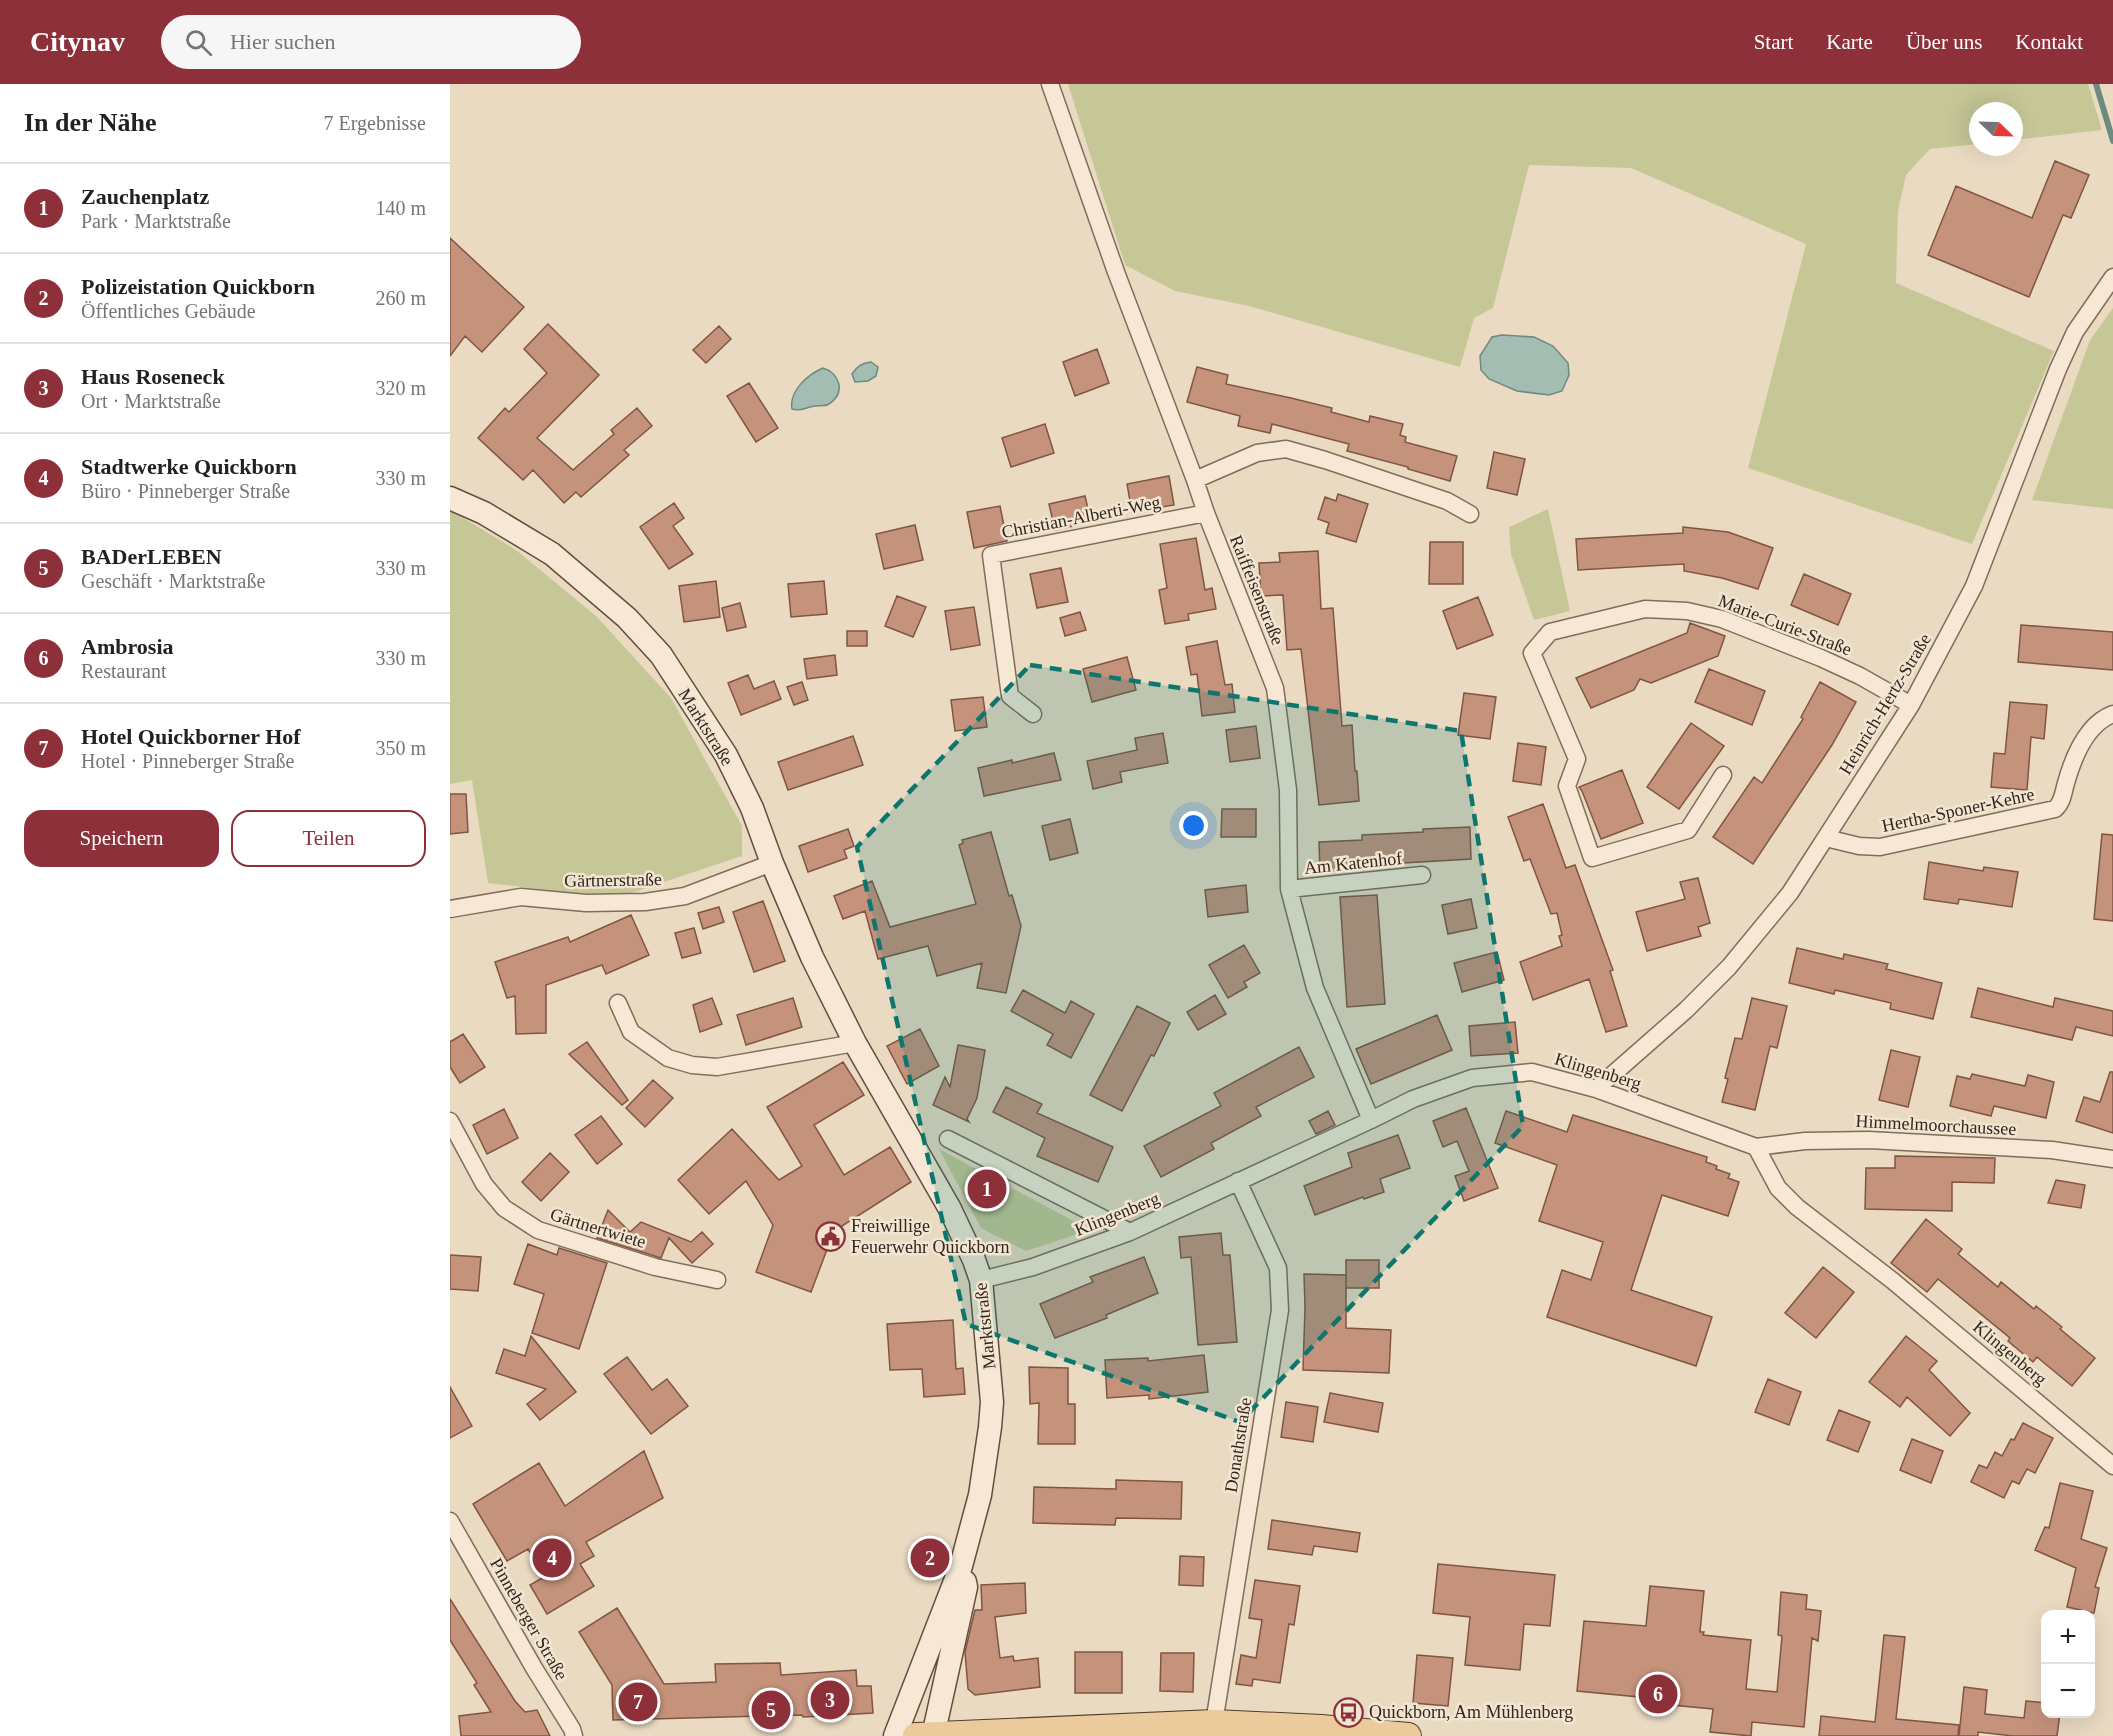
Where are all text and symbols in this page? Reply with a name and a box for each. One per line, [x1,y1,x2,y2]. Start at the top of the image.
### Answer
search box [161,15,581,69]
text: Citynav [30,26,125,57]
icon: search [182,26,215,59]
text: Hier suchen [230,29,336,54]
text: Start [1754,30,1793,54]
text: Karte [1826,30,1873,54]
text: Über uns [1906,30,1982,54]
text: Kontakt [2015,30,2083,54]
north arrow [1969,102,2023,156]
text: In der Nähe [24,108,156,137]
text: 7 Ergebnisse [324,112,426,134]
text: Zauchenplatz [81,184,209,209]
text: 1 [39,197,49,219]
text: 140 m [375,197,426,219]
text: Park · Marktstraße [81,210,231,232]
text: Polizeistation Quickborn [81,274,315,299]
text: 2 [39,287,49,309]
text: 260 m [375,287,426,309]
text: Öffentliches Gebäude [81,300,256,322]
text: Haus Roseneck [81,364,225,389]
text: 3 [39,377,49,399]
text: 320 m [375,377,426,399]
text: Ort · Marktstraße [81,390,221,412]
text: Stadtwerke Quickborn [81,454,297,479]
text: 4 [39,467,49,489]
text: 330 m [375,467,426,489]
text: Büro · Pinneberger Straße [81,480,290,502]
street label: Christian-Alberti-Weg [1000,492,1162,542]
street label: Raiffeisenstraße [1226,532,1288,648]
text: BADerLEBEN [81,544,222,569]
text: 5 [39,557,49,579]
text: 330 m [375,557,426,579]
text: Geschäft · Marktstraße [81,570,265,592]
street label: Marie-Curie-Straße [1716,590,1854,660]
street label: Heinrich-Hertz-Straße [1835,630,1935,778]
text: Ambrosia [81,634,174,659]
text: 6 [39,647,49,669]
text: 330 m [375,647,426,669]
text: Restaurant [81,660,167,682]
street label: Marktstraße [674,685,738,769]
text: Hotel Quickborner Hof [81,724,301,749]
text: 7 [39,737,49,759]
text: 350 m [375,737,426,759]
text: Hotel · Pinneberger Straße [81,750,294,772]
street label: Hertha-Sponer-Kehre [1880,784,2036,836]
button: Speichern [24,810,219,867]
button: Teilen [231,810,426,867]
your location [1179,811,1208,840]
street label: Am Katenhof [1303,848,1403,878]
street label: Gärtnerstraße [564,869,662,891]
street label: Klingenberg [1552,1048,1644,1094]
street label: Himmelmoorchaussee [1855,1111,2017,1139]
pin: 1 [968,1166,1006,1212]
street label: Klingenberg [1072,1188,1162,1240]
street label: Gärtnertwiete [548,1204,648,1252]
place label: Freiwillige Feuerwehr Quickborn [851,1216,1009,1257]
public building icon: Freiwillige Feuerwehr Quickborn [814,1220,846,1252]
street label: Marktstraße [971,1282,999,1370]
street label: Klingenberg [1969,1317,2051,1389]
street label: Donathstraße [1221,1396,1255,1494]
pin: 4 [532,1536,572,1580]
pin: 2 [910,1536,950,1580]
street label: Pinneberger Straße [486,1555,572,1683]
map controls [2041,1610,2095,1718]
button: + [2041,1610,2095,1664]
button: − [2041,1664,2095,1718]
pin: 6 [1638,1672,1678,1716]
pin: 3 [810,1678,850,1722]
pin: 7 [618,1680,657,1724]
pin: 5 [752,1688,790,1732]
bus stop icon: Quickborn, Am Mühlenberg [1332,1696,1364,1728]
place label: Quickborn, Am Mühlenberg [1369,1702,1573,1722]

